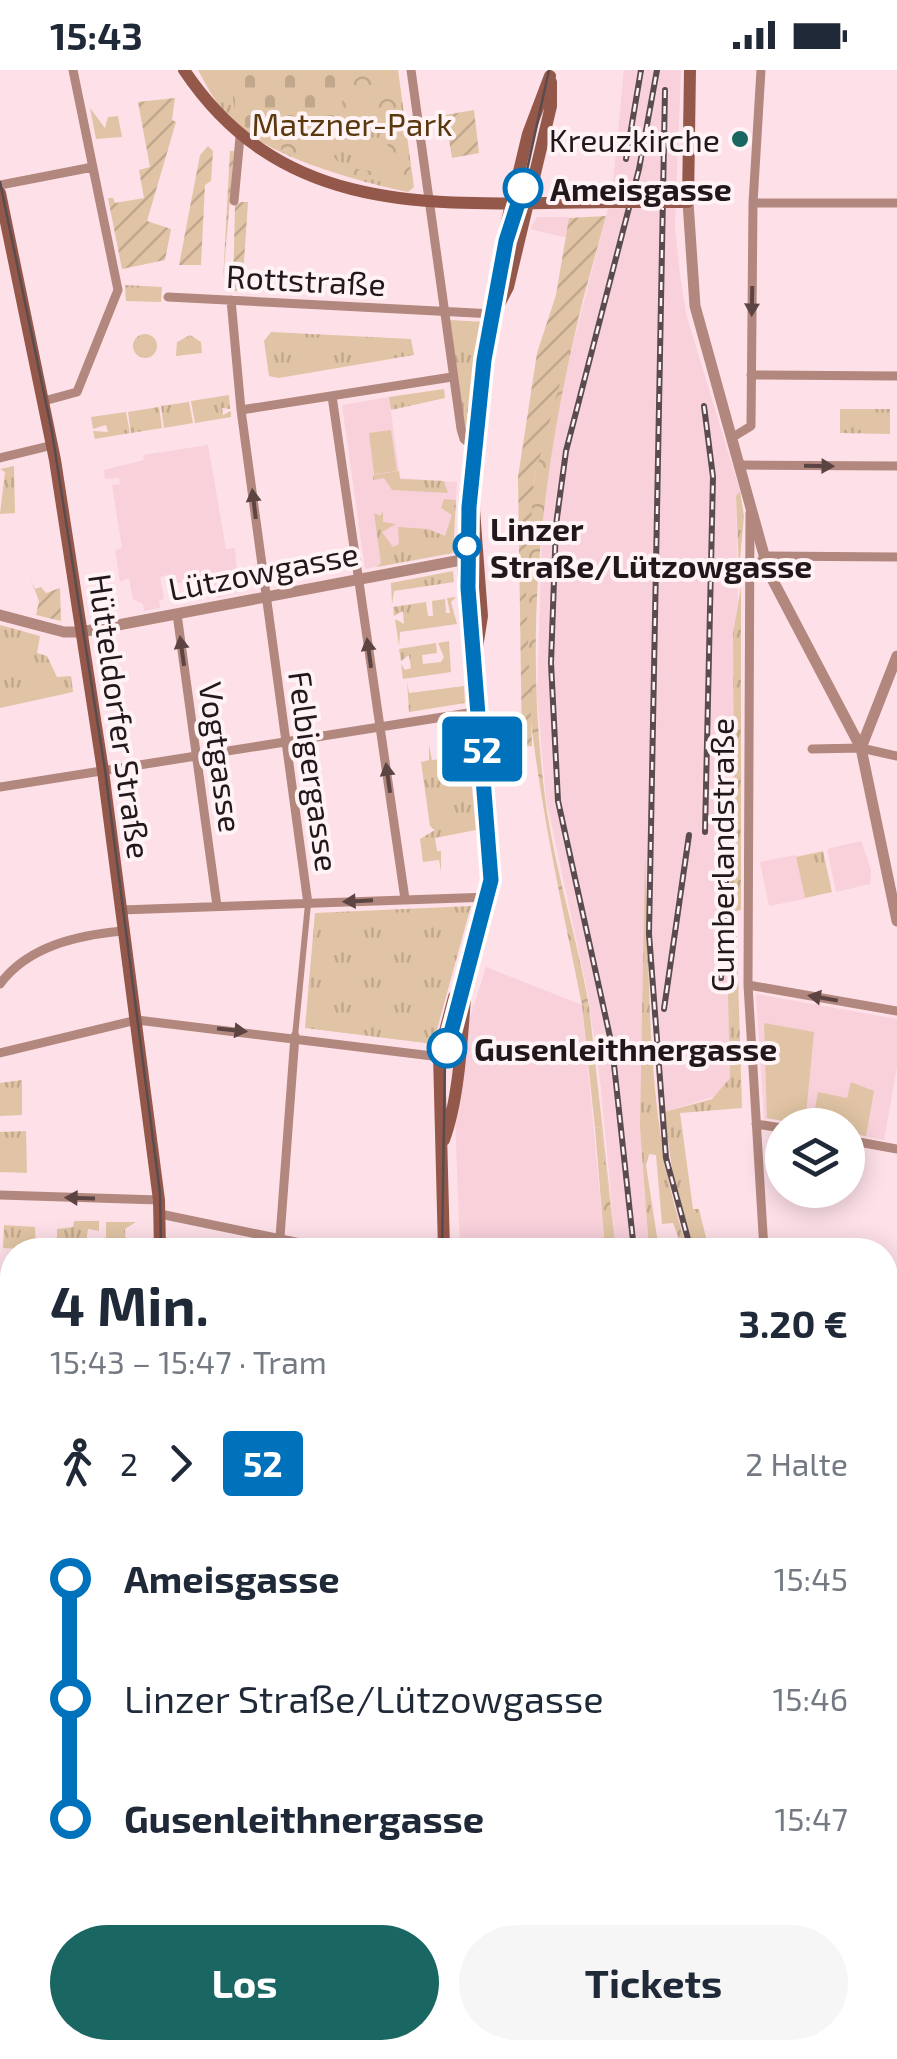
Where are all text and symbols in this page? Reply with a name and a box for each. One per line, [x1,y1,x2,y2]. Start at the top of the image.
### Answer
text: 15:43 [50,12,143,58]
park label: Matzner-Park [251,104,453,142]
place label: Kreuzkirche [549,120,720,158]
marker: Kreuzkirche [729,128,751,150]
marker: Ameisgasse [504,169,542,207]
place label: Ameisgasse [550,169,732,207]
street label: Rottstraße [225,256,387,302]
one-way arrow [744,285,760,317]
one-way arrow [804,458,836,474]
one-way arrow [245,488,261,519]
place label: Linzer Straße/Lützowgasse [490,509,812,584]
street label: Lützowgasse [165,533,361,607]
marker: Linzer Straße/Lützowgasse [454,533,480,559]
street label: Hütteldorfer Straße [82,571,160,861]
one-way arrow [174,634,190,666]
one-way arrow [361,637,377,669]
street label: Felbigergasse [282,668,348,874]
street label: Vogtgasse [193,679,251,835]
line badge: 52 [437,716,527,782]
street label: Cumberlandstraße [702,718,740,992]
text: 52 [462,728,502,770]
one-way arrow [379,762,395,794]
one-way arrow [342,894,374,910]
one-way arrow [806,990,838,1005]
one-way arrow [217,1022,248,1038]
marker: Gusenleithnergasse [428,1029,466,1067]
place label: Gusenleithnergasse [474,1029,777,1067]
map controls [765,1108,865,1208]
button: layers [765,1108,865,1208]
one-way arrow [63,1190,95,1206]
text: 4 Min. [50,1271,209,1337]
text: 3.20 € [739,1300,848,1346]
text: 15:43 – 15:47 · Tram [50,1342,327,1380]
icon: walk [50,1436,105,1491]
icon: forward [153,1436,208,1491]
text: 52 [243,1442,283,1484]
text: 2 [120,1444,138,1482]
text: 2 Halte [745,1444,848,1482]
text: Ameisgasse [124,1555,340,1601]
text: 15:45 [774,1559,848,1597]
text: Linzer Straße/Lützowgasse [124,1675,604,1721]
text: 15:46 [773,1679,848,1717]
text: Gusenleithnergasse [124,1795,484,1841]
text: 15:47 [774,1799,848,1837]
button: Los [50,1925,439,2040]
button: Tickets [459,1925,848,2040]

